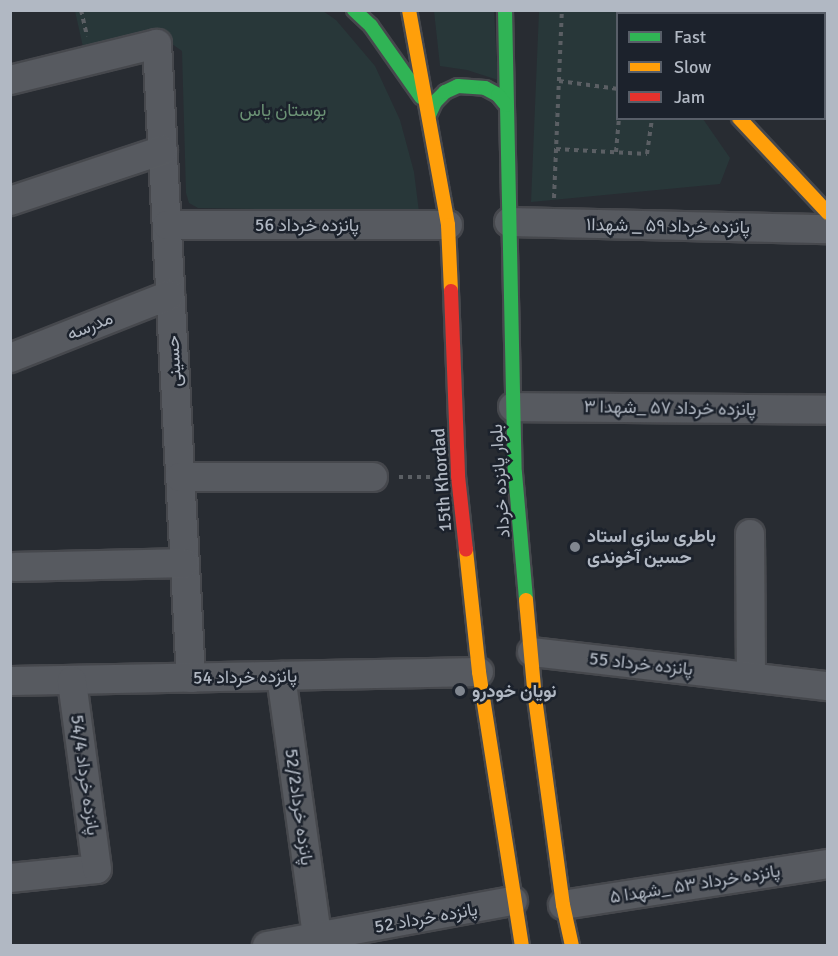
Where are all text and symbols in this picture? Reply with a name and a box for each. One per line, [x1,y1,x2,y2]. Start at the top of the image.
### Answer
legend [616,12,826,120]
text: Fast [674,26,706,48]
text: Slow [674,56,711,78]
text: Jam [674,86,705,108]
park label: بوستان یاس [240,99,326,121]
street label: پانزده خرداد 56 [255,214,359,236]
street label: پانزده خرداد ۵۹ _ شهدا۱ [586,214,750,238]
street label: مدرسه [64,307,116,345]
street label: حسینی [162,335,186,387]
street label: پانزده خرداد ۵۷ _شهدا ۳ [584,396,756,420]
street label: بلوار پانزده خرداد [485,423,515,539]
street label: 15th Khordad [428,427,456,533]
place label: باطری سازی استاد حسین آخوندی [587,526,716,568]
marker: باطری سازی استاد حسین آخوندی [568,540,582,554]
street label: پانزده خرداد 55 [588,648,694,680]
street label: پانزده خرداد 54 [193,665,297,689]
place label: نویان خودرو [472,680,557,702]
marker: نویان خودرو [453,684,467,698]
street label: پانزده خرداد 54/4 [66,713,104,837]
street label: پانزده خرداد52/2 [280,747,318,867]
street label: پانزده خرداد ۵۳ _شهدا ۵ [608,860,782,908]
street label: پانزده خرداد 52 [373,898,479,938]

